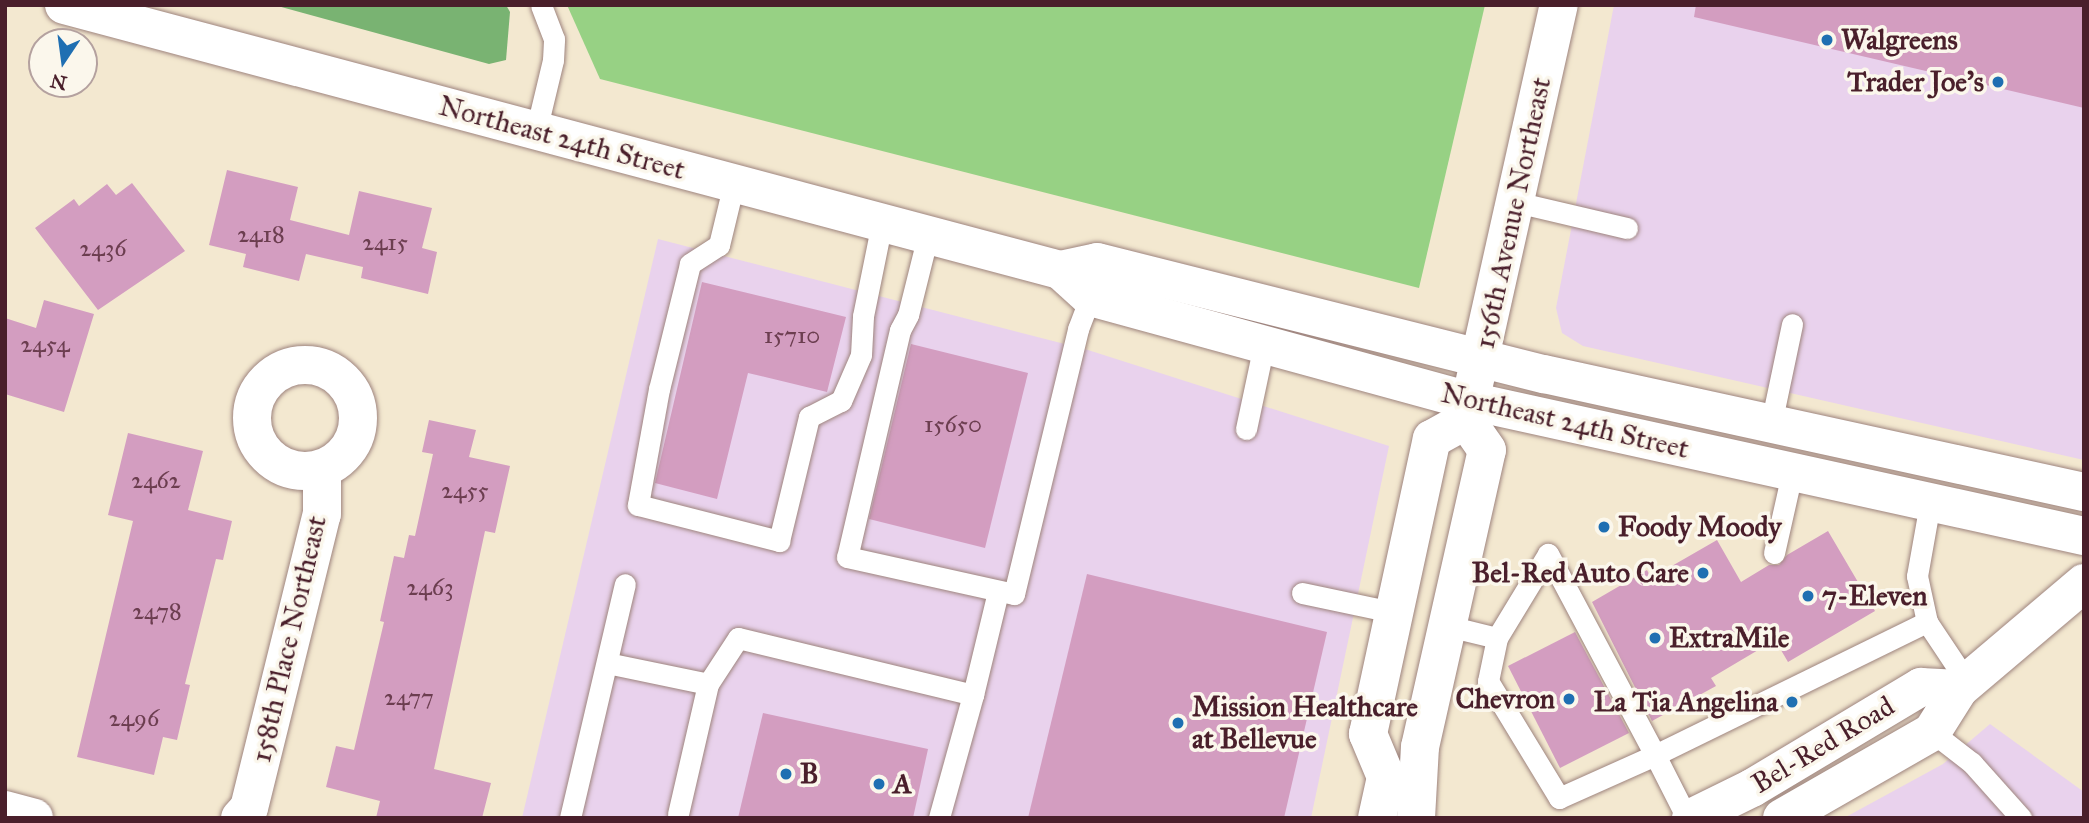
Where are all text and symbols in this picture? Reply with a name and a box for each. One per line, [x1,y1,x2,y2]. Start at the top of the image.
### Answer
place label: Walgreens [1841,23,1958,57]
north arrow [28,28,98,98]
marker: Walgreens [1819,32,1835,48]
place label: Trader Joe's [1847,65,1984,99]
text: N [48,69,69,95]
street label: 156th Avenue Northeast [1468,74,1558,352]
marker: Trader Joe's [1990,74,2006,90]
street label: Northeast 24th Street [435,89,689,187]
house number: 2418 [237,221,285,249]
house number: 2415 [362,229,408,257]
house number: 2436 [79,235,127,263]
house number: 15710 [764,322,820,350]
house number: 2454 [20,331,70,359]
street label: Northeast 24th Street [1438,376,1692,466]
house number: 15650 [924,411,982,439]
house number: 2462 [131,467,181,495]
house number: 2455 [441,477,489,505]
place label: Foody Moody [1618,510,1781,544]
street label: 158th Place Northeast [244,512,334,766]
marker: Foody Moody [1596,519,1612,535]
place label: Bel-Red Auto Care [1472,556,1689,590]
marker: Bel-Red Auto Care [1695,565,1711,581]
house number: 2463 [406,574,454,602]
place label: 7-Eleven [1822,579,1927,613]
marker: 7-Eleven [1800,588,1816,604]
house number: 2478 [132,598,182,626]
place label: ExtraMile [1669,621,1789,655]
marker: ExtraMile [1647,630,1663,646]
place label: Chevron [1456,682,1555,716]
house number: 2477 [384,684,434,712]
place label: La Tia Angelina [1594,685,1778,719]
street label: Bel-Red Road [1746,689,1900,801]
place label: Mission Healthcare at Bellevue [1192,690,1418,756]
marker: Chevron [1561,691,1577,707]
marker: La Tia Angelina [1784,694,1800,710]
house number: 2496 [109,705,159,733]
marker: Mission Healthcare at Bellevue [1170,715,1186,731]
place label: B [800,757,819,791]
marker: B [778,766,794,782]
place label: A [893,767,912,801]
marker: A [871,776,887,792]

